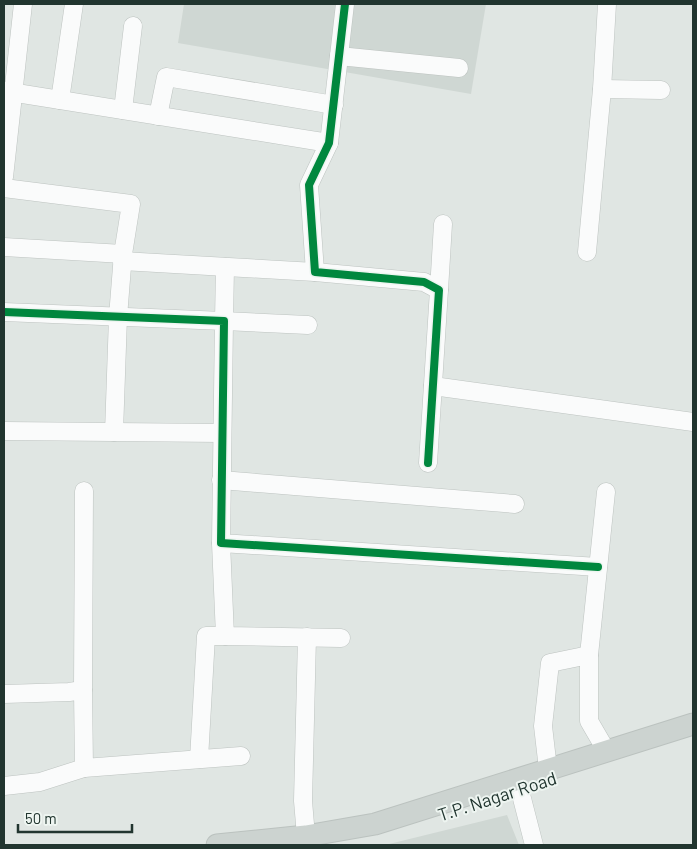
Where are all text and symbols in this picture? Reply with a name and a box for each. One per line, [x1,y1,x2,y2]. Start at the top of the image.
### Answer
street label: T.P. Nagar Road [435,766,559,826]
scale bar [18,802,131,834]
text: 50 m [25,809,57,827]

